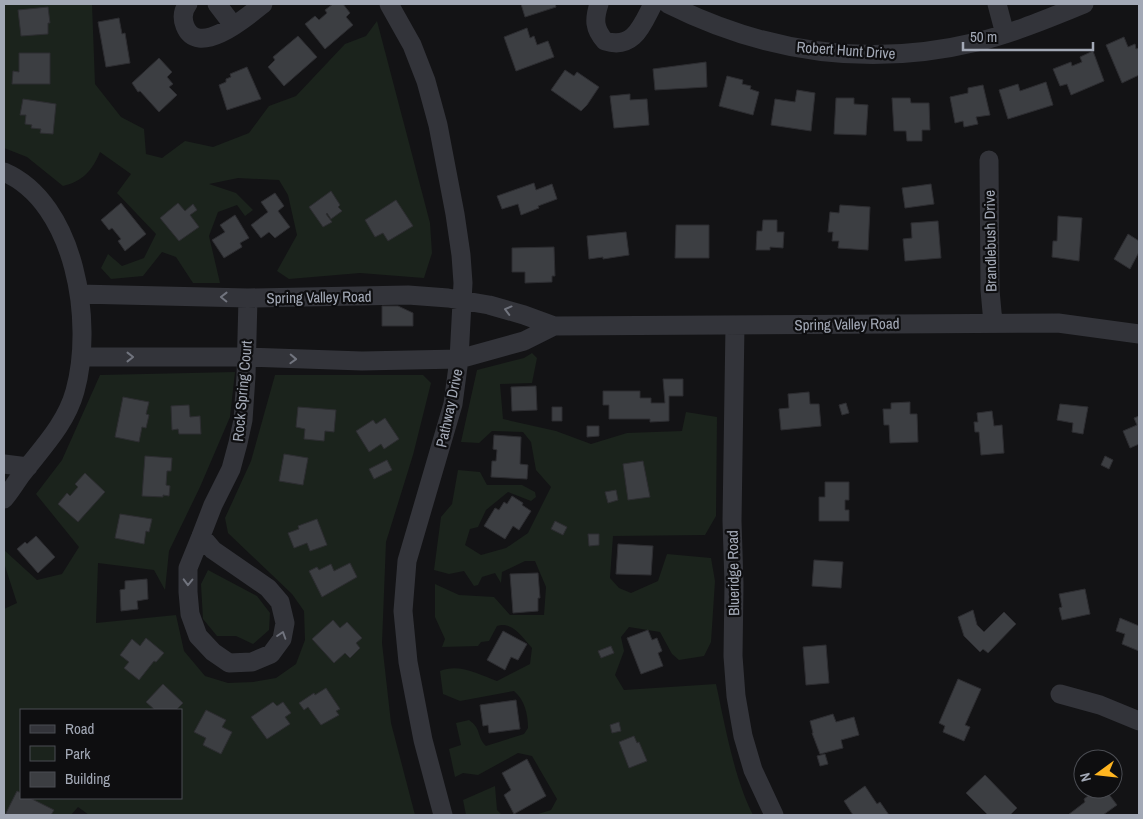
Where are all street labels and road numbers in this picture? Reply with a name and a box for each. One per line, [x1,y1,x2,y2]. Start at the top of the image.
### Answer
street label: Robert Hunt Drive [796,36,896,64]
street label: Brandlebush Drive [979,190,1001,292]
street label: Spring Valley Road [266,286,372,308]
street label: Spring Valley Road [794,313,900,335]
street label: Rock Spring Court [227,339,257,442]
street label: Pathway Drive [430,367,468,449]
street label: Blueridge Road [722,530,744,616]

